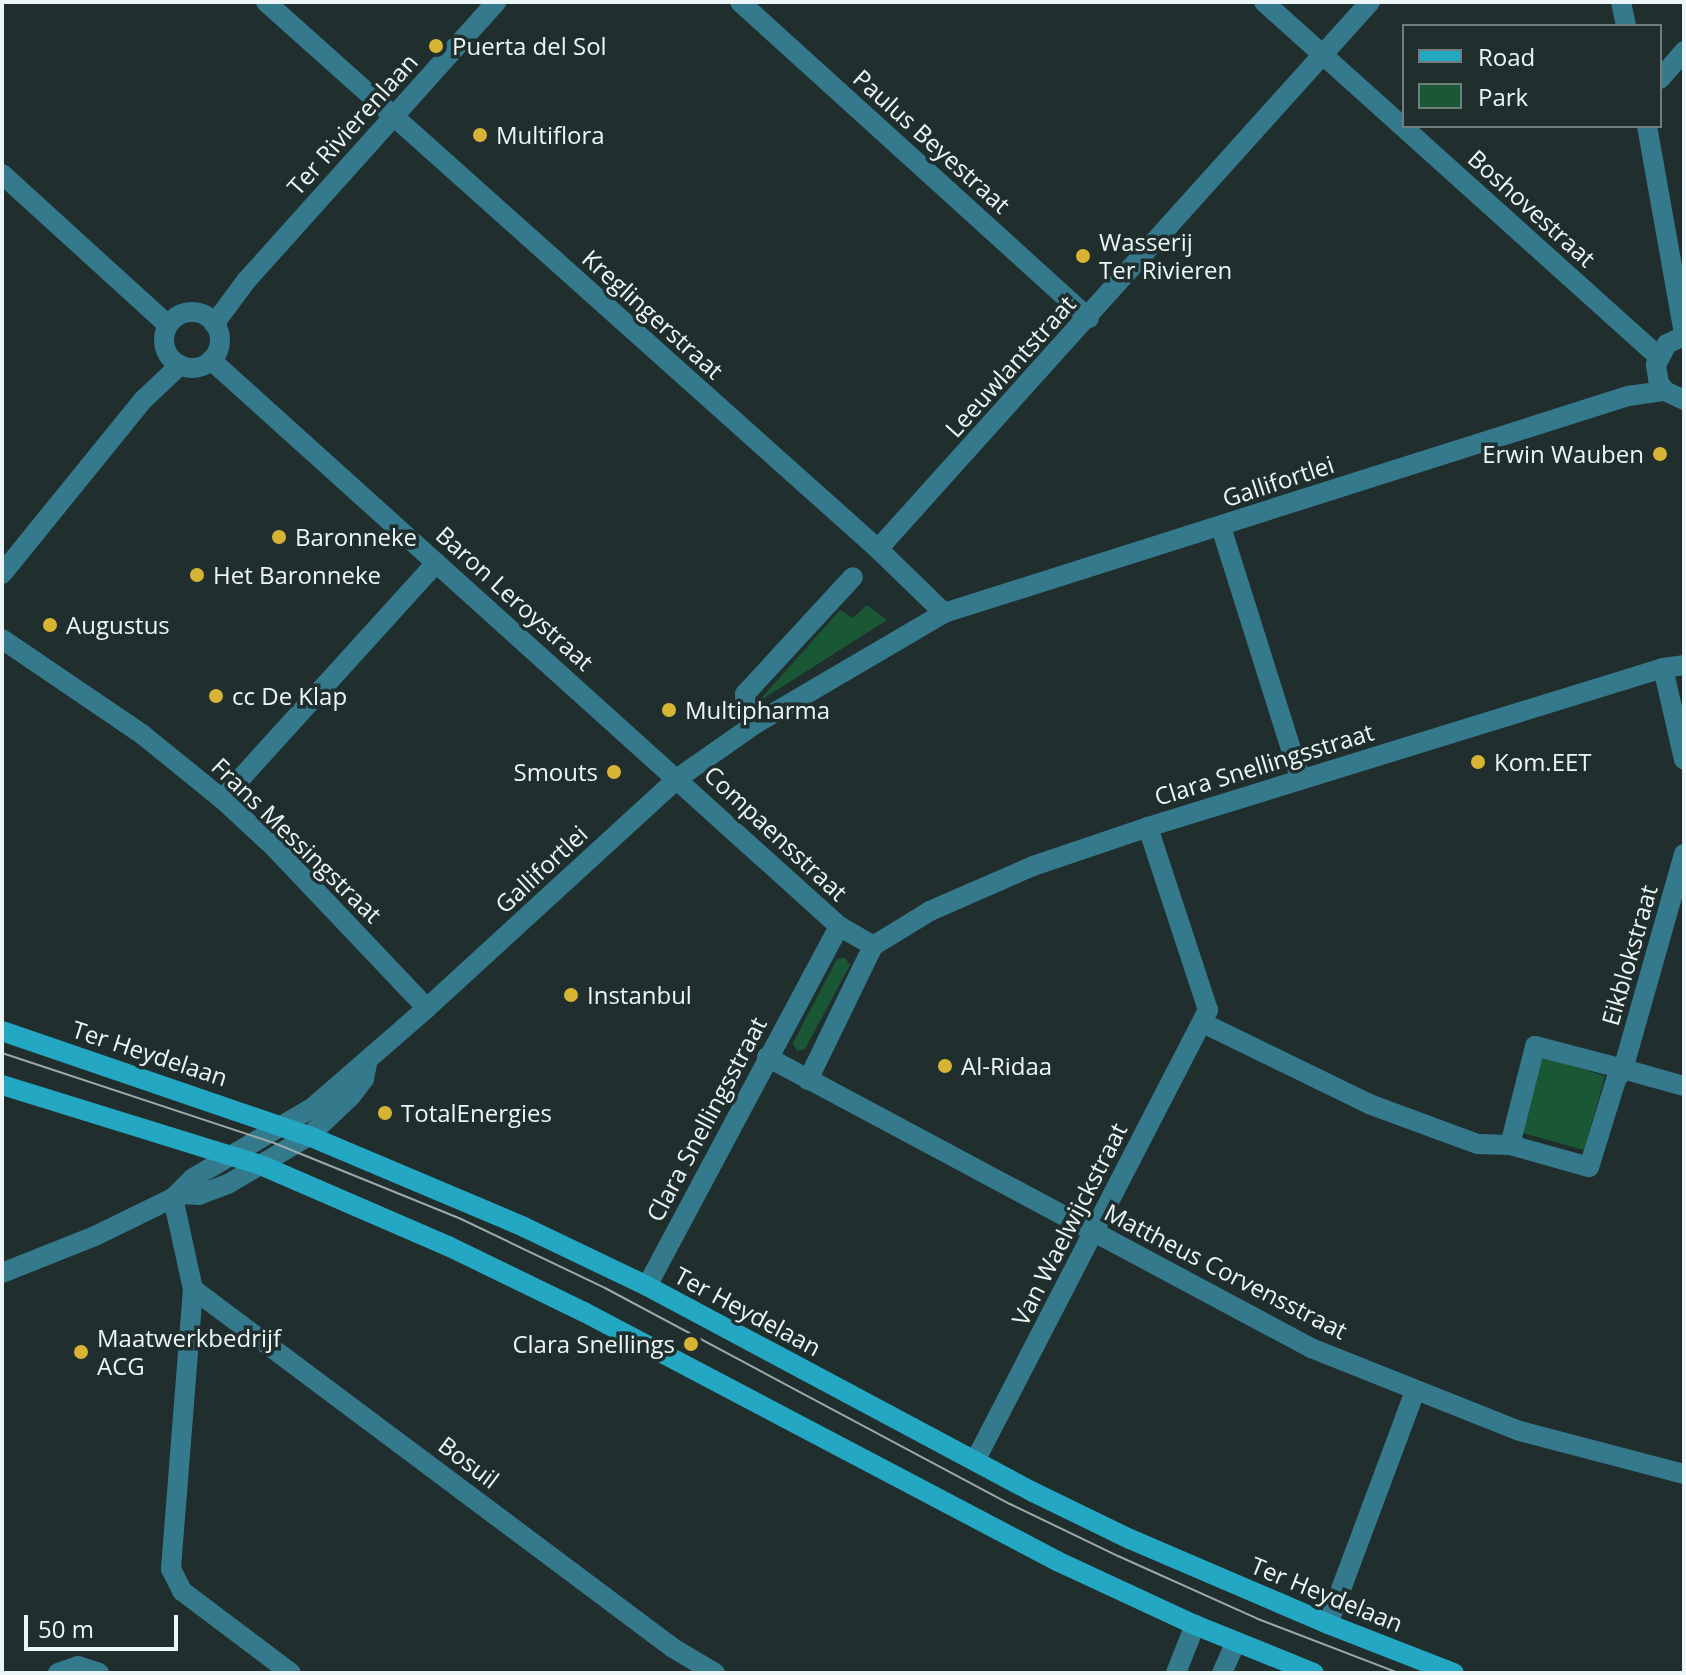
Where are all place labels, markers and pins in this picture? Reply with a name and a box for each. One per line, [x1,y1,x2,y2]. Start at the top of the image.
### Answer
place label: Puerta del Sol [452,32,607,60]
marker: Puerta del Sol [427,37,445,55]
place label: Multiflora [496,121,605,149]
marker: Multiflora [471,126,489,144]
place label: Wasserij Ter Rivieren [1099,228,1232,284]
marker: Wasserij Ter Rivieren [1074,247,1092,265]
place label: Erwin Wauben [1482,440,1644,468]
marker: Erwin Wauben [1651,445,1669,463]
place label: Baronneke [295,523,417,551]
marker: Baronneke [270,528,288,546]
place label: Het Baronneke [213,561,381,589]
marker: Het Baronneke [188,566,206,584]
place label: Augustus [66,611,170,639]
marker: Augustus [41,616,59,634]
place label: cc De Klap [232,682,347,710]
marker: cc De Klap [207,687,225,705]
place label: Multipharma [685,696,830,724]
marker: Multipharma [660,701,678,719]
place label: Kom.EET [1494,748,1592,776]
marker: Kom.EET [1469,753,1487,771]
place label: Smouts [513,758,598,786]
marker: Smouts [605,763,623,781]
place label: Instanbul [587,981,692,1009]
marker: Instanbul [562,986,580,1004]
place label: Al-Ridaa [961,1052,1052,1080]
marker: Al-Ridaa [936,1057,954,1075]
place label: TotalEnergies [401,1099,552,1127]
marker: TotalEnergies [376,1104,394,1122]
place label: Maatwerkbedrijf ACG [97,1324,281,1380]
place label: Clara Snellings [512,1330,675,1358]
marker: Clara Snellings [682,1335,700,1353]
marker: Maatwerkbedrijf ACG [72,1343,90,1361]

